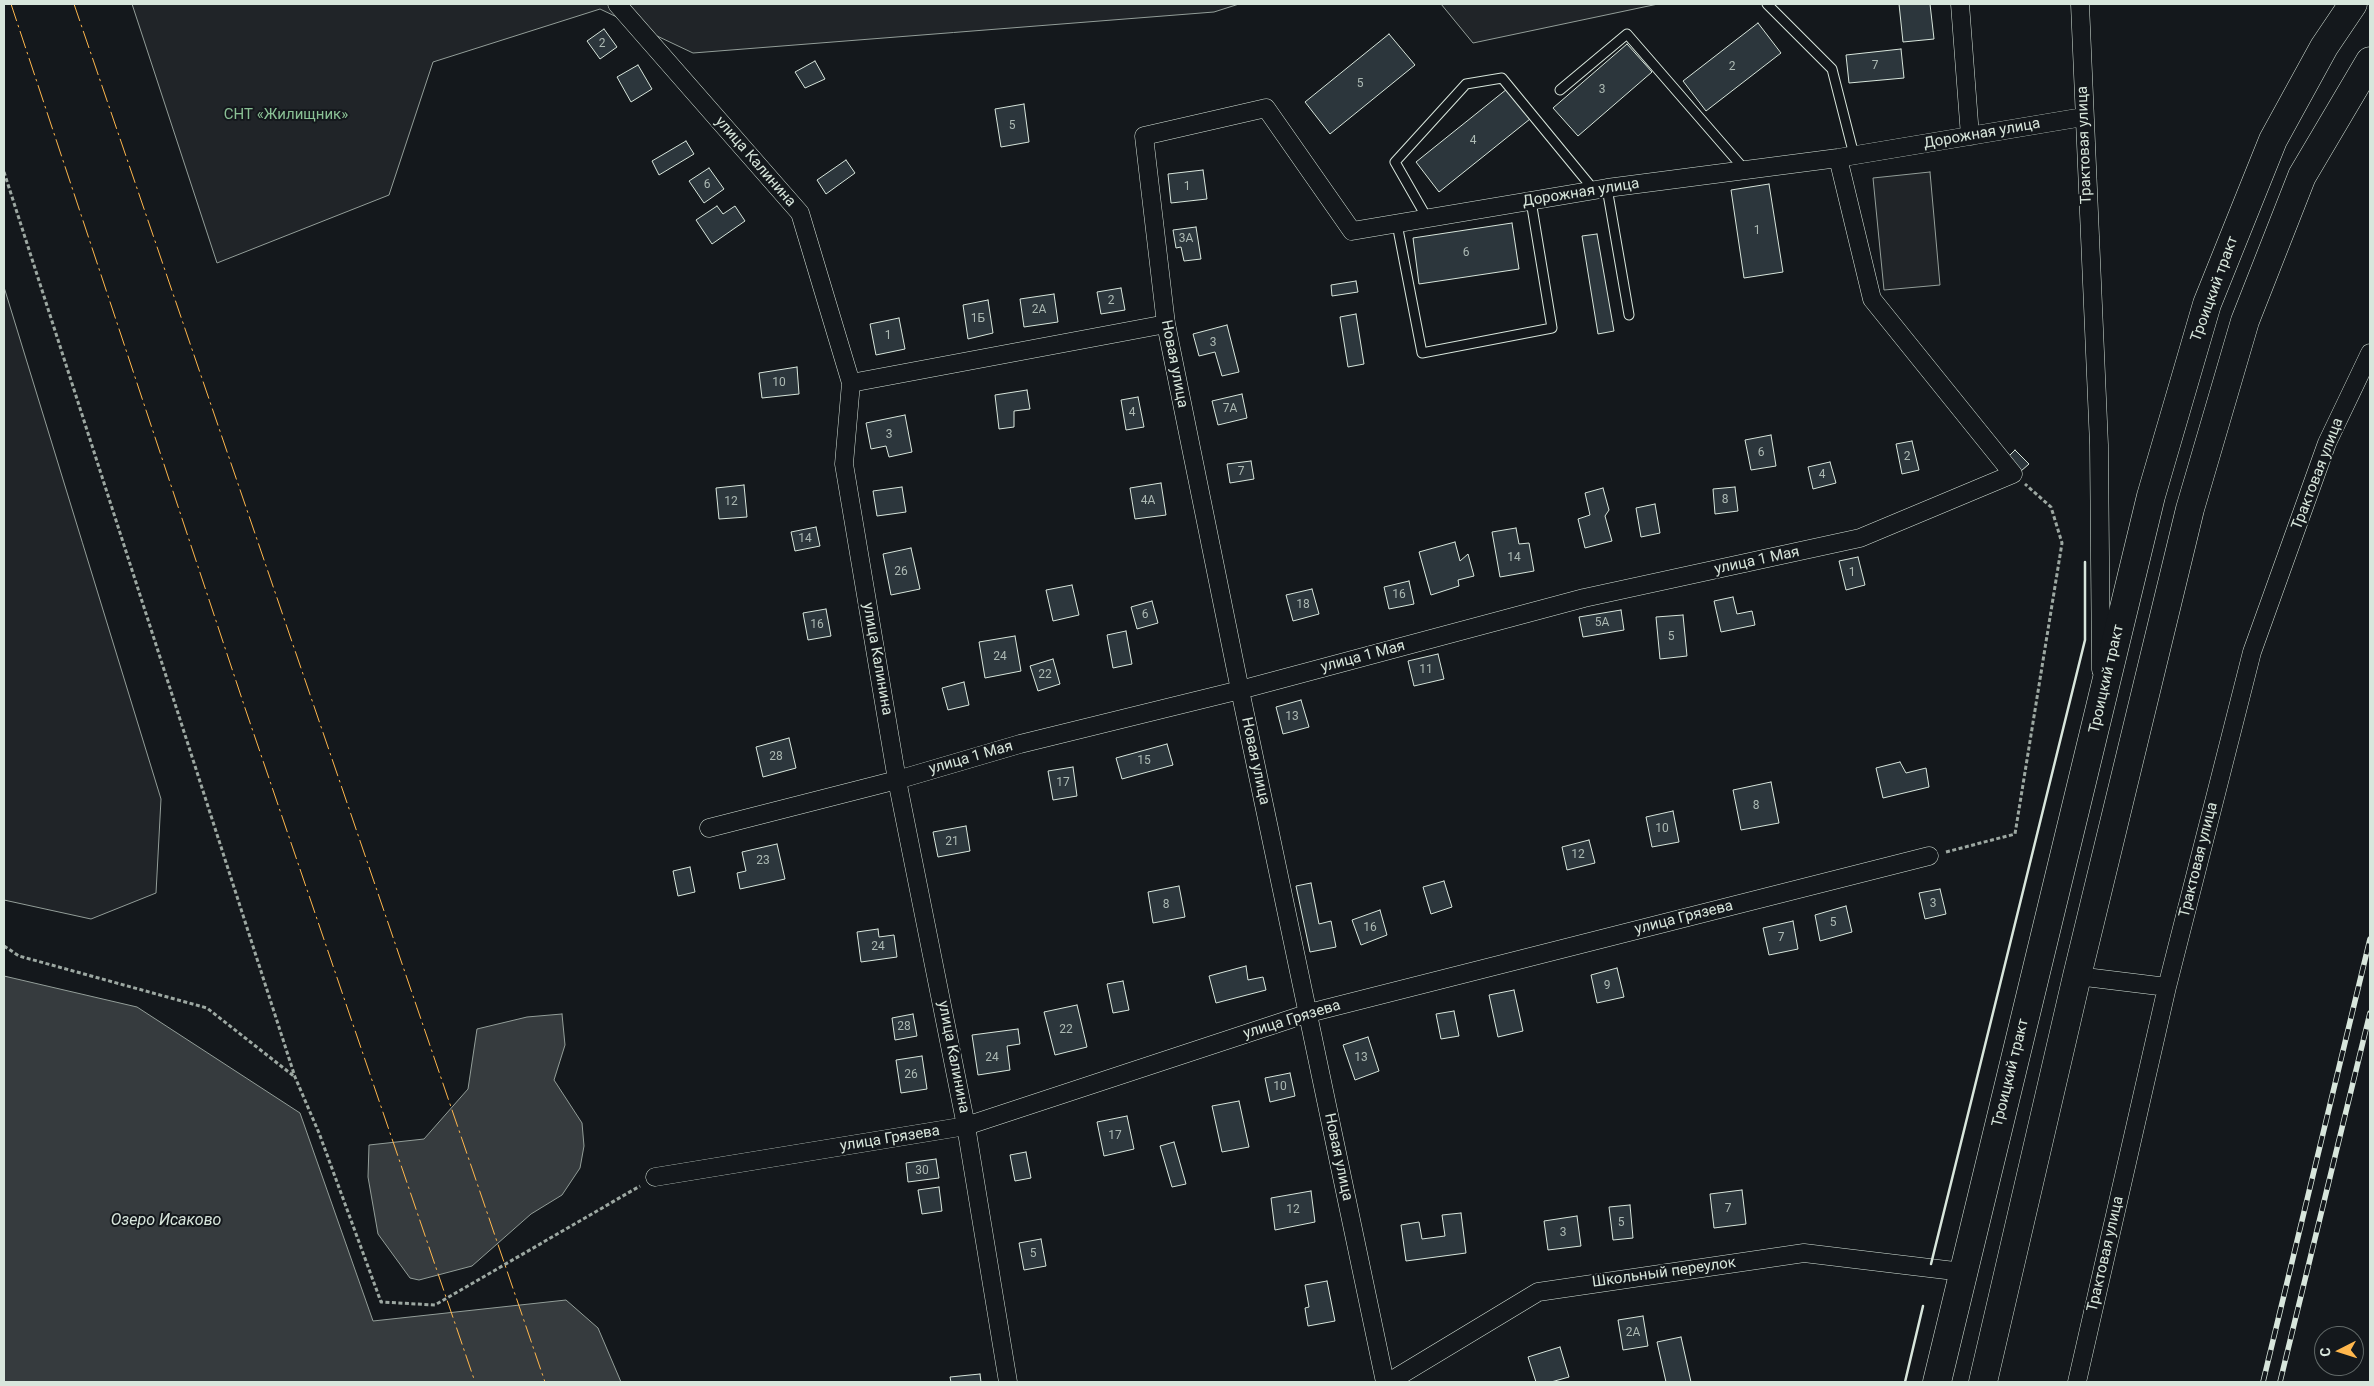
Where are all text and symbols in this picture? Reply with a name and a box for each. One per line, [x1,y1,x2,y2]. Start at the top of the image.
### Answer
house number: 2 [599,37,605,51]
house number: 7 [1872,59,1878,73]
house number: 2 [1729,60,1735,74]
house number: 5 [1357,77,1363,91]
house number: 3 [1599,83,1605,97]
street label: Трактовая улица [2074,86,2096,204]
park label: СНТ «Жилищник» [224,106,348,124]
street label: улица Калинина [711,113,799,211]
street label: Дорожная улица [1922,115,2042,153]
house number: 5 [1009,119,1015,133]
house number: 4 [1470,134,1476,148]
street label: Дорожная улица [1521,175,1641,211]
house number: 6 [704,178,710,192]
house number: 1 [1184,180,1190,194]
house number: 1 [1754,224,1760,238]
house number: 3А [1179,232,1193,246]
street label: Троицкий тракт [2188,234,2242,344]
house number: 6 [1463,246,1469,260]
house number: 2 [1108,294,1114,308]
house number: 2А [1032,303,1046,317]
house number: 1Б [971,312,985,326]
street label: Новая улица [1157,319,1191,409]
house number: 1 [885,329,891,343]
house number: 3 [1210,336,1216,350]
house number: 10 [772,376,786,390]
house number: 7А [1223,402,1237,416]
house number: 4 [1129,406,1135,420]
street label: Трактовая улица [2288,416,2348,532]
house number: 3 [886,428,892,442]
house number: 6 [1758,446,1764,460]
house number: 2 [1904,450,1910,464]
house number: 7 [1238,465,1244,479]
house number: 4 [1819,468,1825,482]
house number: 8 [1722,493,1728,507]
house number: 4А [1141,494,1155,508]
house number: 12 [724,495,738,509]
house number: 14 [798,532,812,546]
street label: улица 1 Мая [1713,543,1801,579]
house number: 14 [1507,551,1521,565]
house number: 26 [894,565,908,579]
house number: 1 [1849,566,1855,580]
house number: 16 [1392,588,1406,602]
house number: 18 [1296,598,1310,612]
street label: улица Калинина [858,601,896,717]
house number: 6 [1142,608,1148,622]
house number: 5А [1595,616,1609,630]
house number: 16 [810,618,824,632]
street label: Троицкий тракт [2086,623,2128,735]
house number: 5 [1668,630,1674,644]
street label: улица 1 Мая [1319,637,1407,677]
house number: 24 [993,650,1007,664]
house number: 11 [1419,663,1433,677]
house number: 22 [1038,668,1052,682]
house number: 13 [1285,710,1299,724]
street label: Новая улица [1237,716,1273,806]
street label: улица 1 Мая [927,737,1015,779]
house number: 28 [769,750,783,764]
house number: 15 [1137,754,1151,768]
house number: 17 [1056,776,1070,790]
house number: 8 [1753,799,1759,813]
street label: Трактовая улица [2176,800,2222,920]
house number: 10 [1655,822,1669,836]
house number: 21 [945,835,959,849]
house number: 12 [1571,848,1585,862]
house number: 23 [756,854,770,868]
street label: улица Грязева [1633,897,1735,939]
house number: 3 [1930,897,1936,911]
house number: 8 [1163,898,1169,912]
house number: 5 [1830,916,1836,930]
house number: 16 [1363,921,1377,935]
house number: 7 [1778,931,1784,945]
house number: 24 [871,940,885,954]
house number: 9 [1604,979,1610,993]
street label: улица Грязева [1241,997,1343,1043]
street label: улица Калинина [933,999,973,1115]
street label: Троицкий тракт [1989,1017,2033,1129]
house number: 28 [897,1020,911,1034]
house number: 22 [1059,1023,1073,1037]
house number: 24 [985,1051,999,1065]
house number: 13 [1354,1051,1368,1065]
house number: 26 [904,1068,918,1082]
house number: 10 [1273,1080,1287,1094]
street label: Новая улица [1320,1112,1356,1202]
street label: улица Грязева [839,1122,941,1156]
house number: 17 [1108,1129,1122,1143]
house number: 30 [915,1164,929,1178]
street label: Трактовая улица [2084,1194,2128,1314]
house number: 7 [1725,1202,1731,1216]
house number: 12 [1286,1203,1300,1217]
water label: Озеро Исаково [111,1211,221,1231]
house number: 5 [1618,1216,1624,1230]
house number: 3 [1560,1226,1566,1240]
house number: 5 [1030,1247,1036,1261]
street label: Школьный переулок [1591,1254,1737,1292]
house number: 2А [1626,1326,1640,1340]
north arrow [2314,1326,2364,1376]
text: С [2317,1347,2333,1357]

